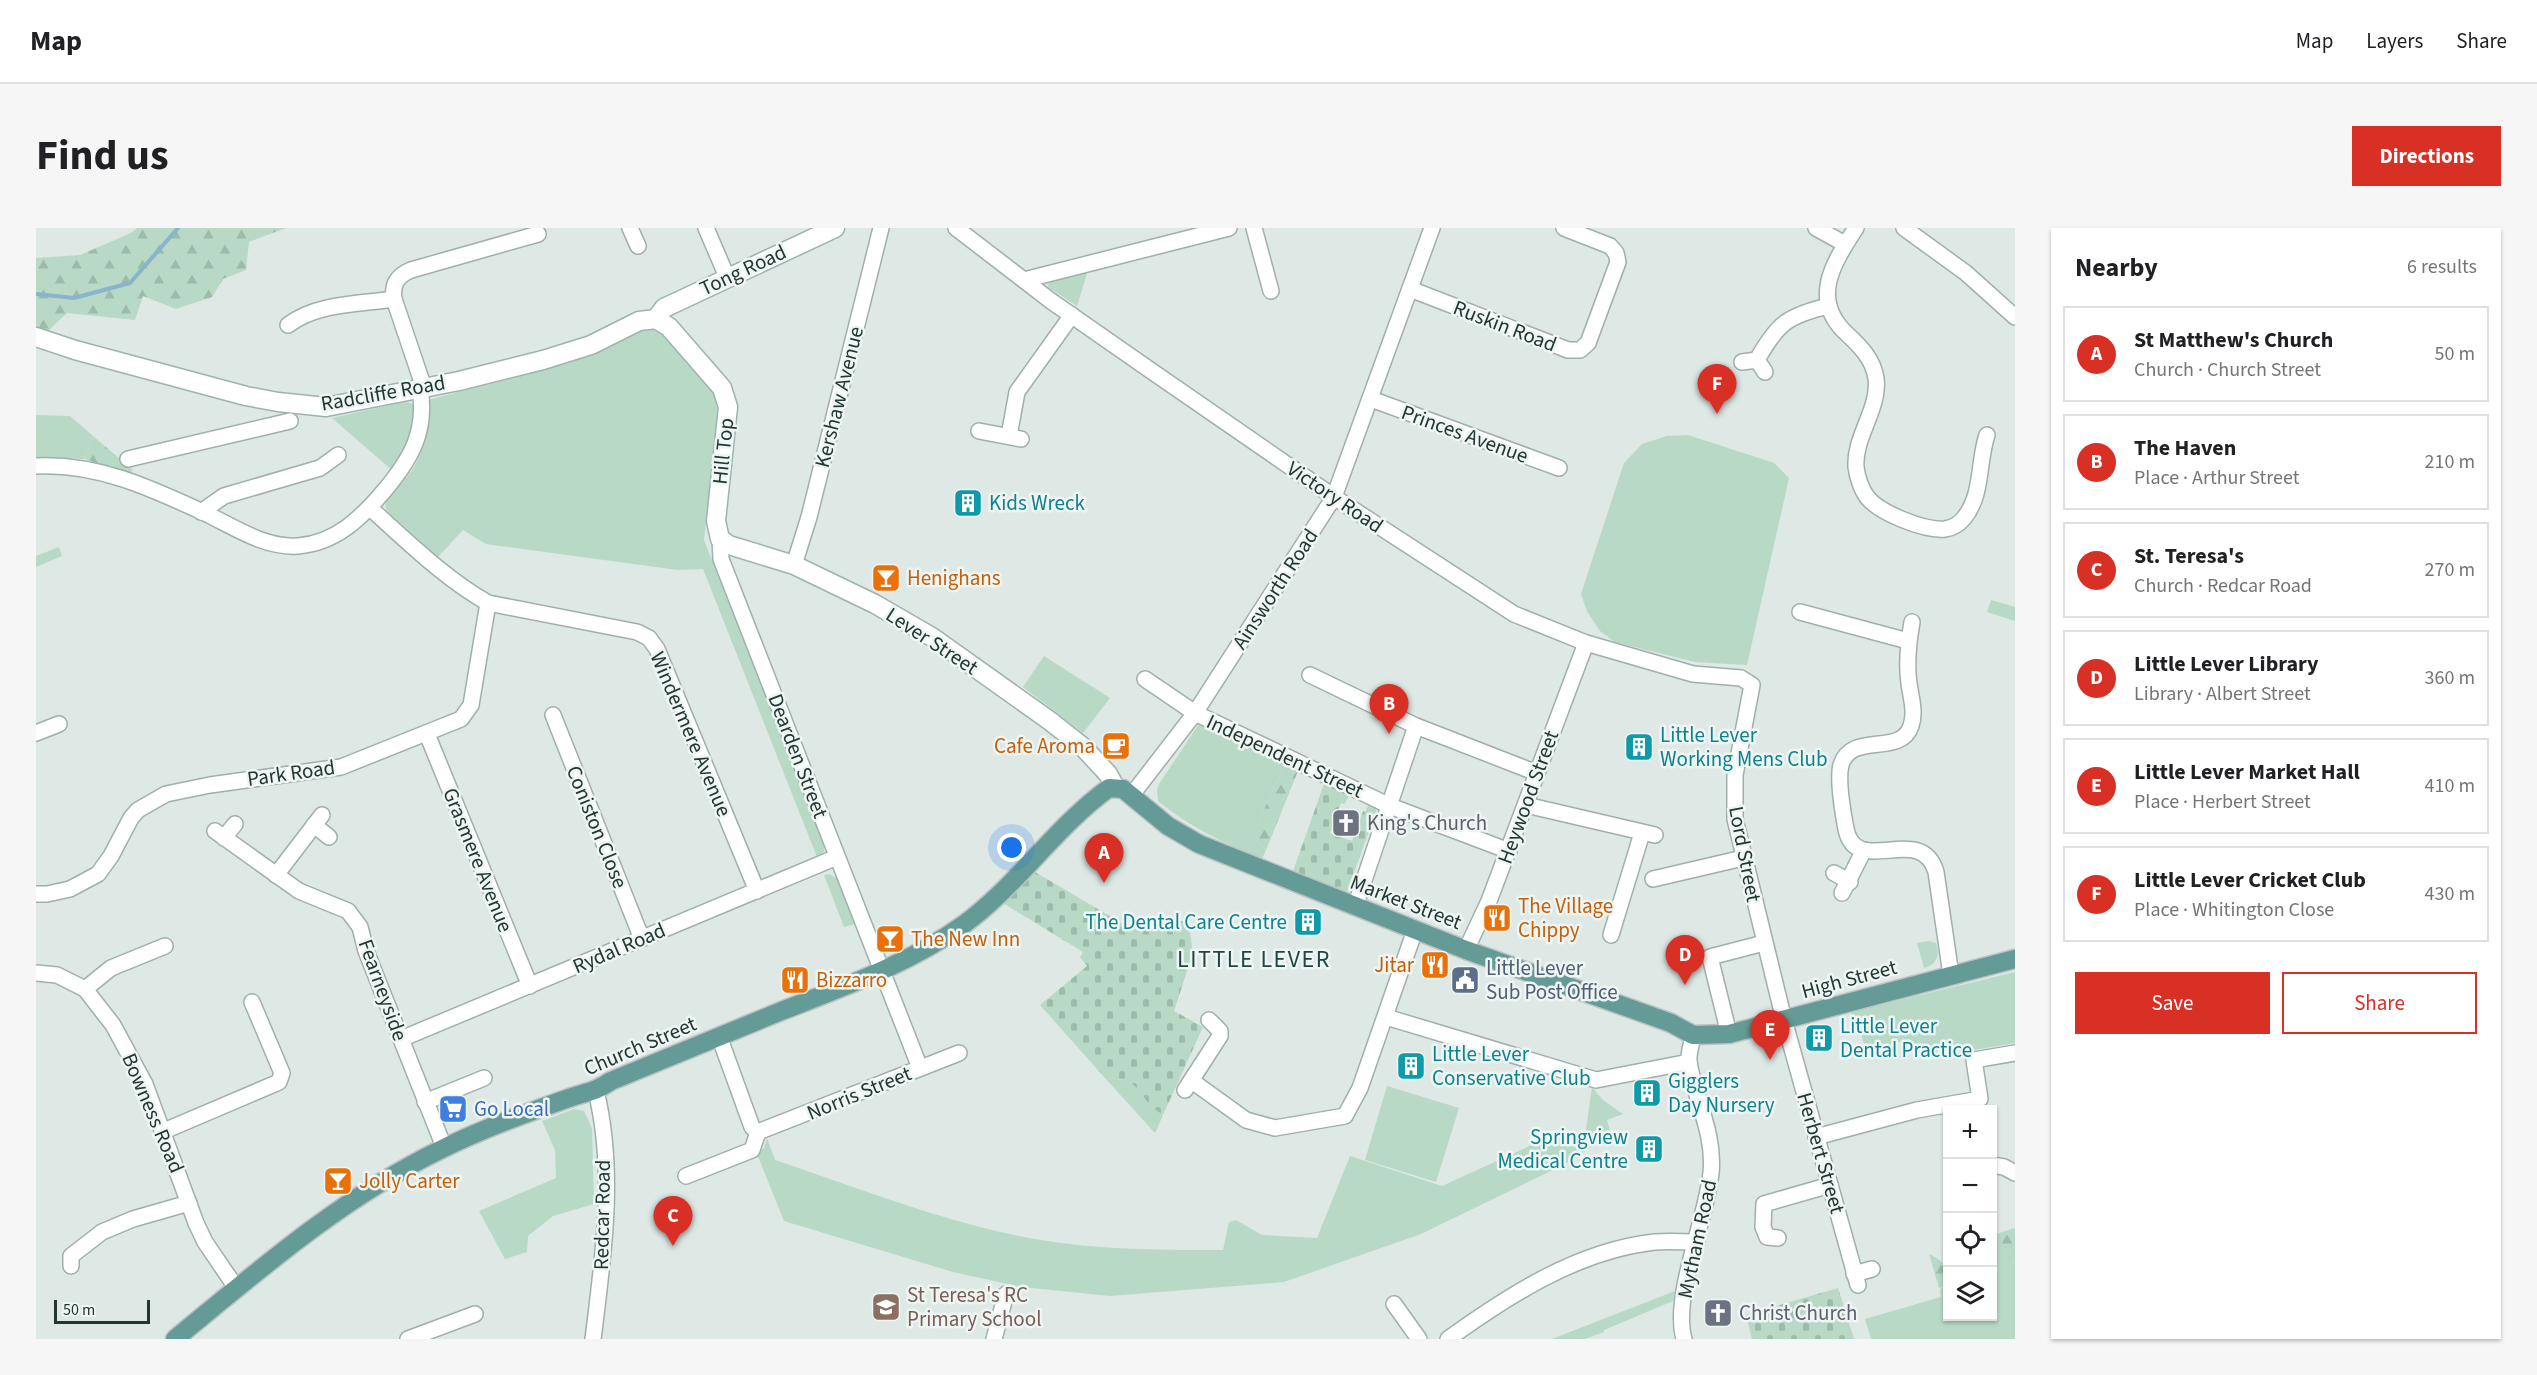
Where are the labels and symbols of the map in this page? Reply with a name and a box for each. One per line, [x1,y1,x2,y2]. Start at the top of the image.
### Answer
street label: Tong Road [695,237,791,303]
street label: Ruskin Road [1449,293,1561,359]
street label: Kershaw Avenue [807,323,871,471]
pin: F [1698,364,1736,414]
street label: Radcliffe Road [318,367,448,419]
street label: Princes Avenue [1397,397,1533,471]
street label: Hill Top [705,416,741,486]
street label: Victory Road [1281,454,1389,540]
building icon: Kids Wreck [952,487,984,519]
place label: Kids Wreck [989,488,1086,518]
street label: Ainsworth Road [1225,523,1325,655]
bar icon: Henighans [870,562,902,594]
place label: Henighans [907,563,1001,593]
street label: Lever Street [880,600,984,682]
street label: Windermere Avenue [643,647,739,821]
pin: B [1370,684,1408,734]
street label: Dearden Street [761,689,835,823]
street label: Independent Street [1202,706,1368,806]
place label: Little Lever Working Mens Club [1660,720,1828,774]
street label: Heywood Street [1490,726,1566,868]
cafe icon: Cafe Aroma [1100,730,1132,762]
place label: Cafe Aroma [994,731,1095,761]
building icon: Little Lever Working Mens Club [1623,731,1655,763]
street label: Park Road [245,752,337,794]
street label: Coniston Close [559,761,635,893]
street label: Grasmere Avenue [435,783,521,937]
street label: Lord Street [1721,804,1769,904]
church icon: King's Church [1330,807,1362,839]
place label: King's Church [1367,808,1487,838]
your location [997,833,1026,862]
pin: A [1084,834,1124,883]
street label: Market Street [1346,867,1466,937]
place label: The Village Chippy [1518,891,1613,945]
restaurant icon: The Village Chippy [1481,902,1513,934]
building icon: The Dental Care Centre [1292,906,1324,938]
place label: The Dental Care Centre [1085,907,1287,937]
street label: Rydal Road [568,915,670,981]
bar icon: The New Inn [874,923,906,955]
place label: The New Inn [911,924,1020,954]
street label: Fearneyside [351,935,415,1045]
pin: D [1666,936,1704,985]
district label: LITTLE LEVER [1177,942,1331,977]
restaurant icon: Jitar [1419,949,1451,981]
place label: Jitar [1374,950,1415,980]
street label: High Street [1798,952,1900,1006]
place label: Little Lever Sub Post Office [1486,953,1618,1007]
restaurant icon: Bizzarro [779,964,811,996]
public building icon: Little Lever Sub Post Office [1449,964,1481,996]
place label: Bizzarro [816,965,887,995]
street label: Church Street [579,1009,701,1083]
pin: E [1750,1010,1790,1060]
place label: Little Lever Dental Practice [1840,1011,1972,1065]
building icon: Little Lever Dental Practice [1803,1022,1835,1054]
place label: Little Lever Conservative Club [1432,1039,1591,1093]
street label: Bowness Road [114,1048,192,1178]
building icon: Little Lever Conservative Club [1395,1050,1427,1082]
street label: Norris Street [802,1058,916,1128]
place label: Gigglers Day Nursery [1668,1066,1775,1120]
building icon: Gigglers Day Nursery [1631,1077,1663,1109]
street label: Herbert Street [1789,1089,1853,1217]
supermarket icon: Go Local [437,1093,469,1125]
place label: Go Local [474,1094,549,1124]
place label: Springview Medical Centre [1498,1122,1628,1176]
building icon: Springview Medical Centre [1633,1133,1665,1165]
street label: Redcar Road [586,1160,618,1270]
bar icon: Jolly Carter [322,1165,354,1197]
place label: Jolly Carter [359,1166,460,1196]
street label: Mytham Road [1670,1177,1724,1301]
pin: C [654,1196,692,1246]
place label: St Teresa's RC Primary School [907,1280,1042,1334]
school or university icon: St Teresa's RC Primary School [870,1291,902,1323]
scale bar [54,1297,150,1324]
church icon: Christ Church [1702,1297,1734,1329]
place label: Christ Church [1739,1298,1857,1328]

